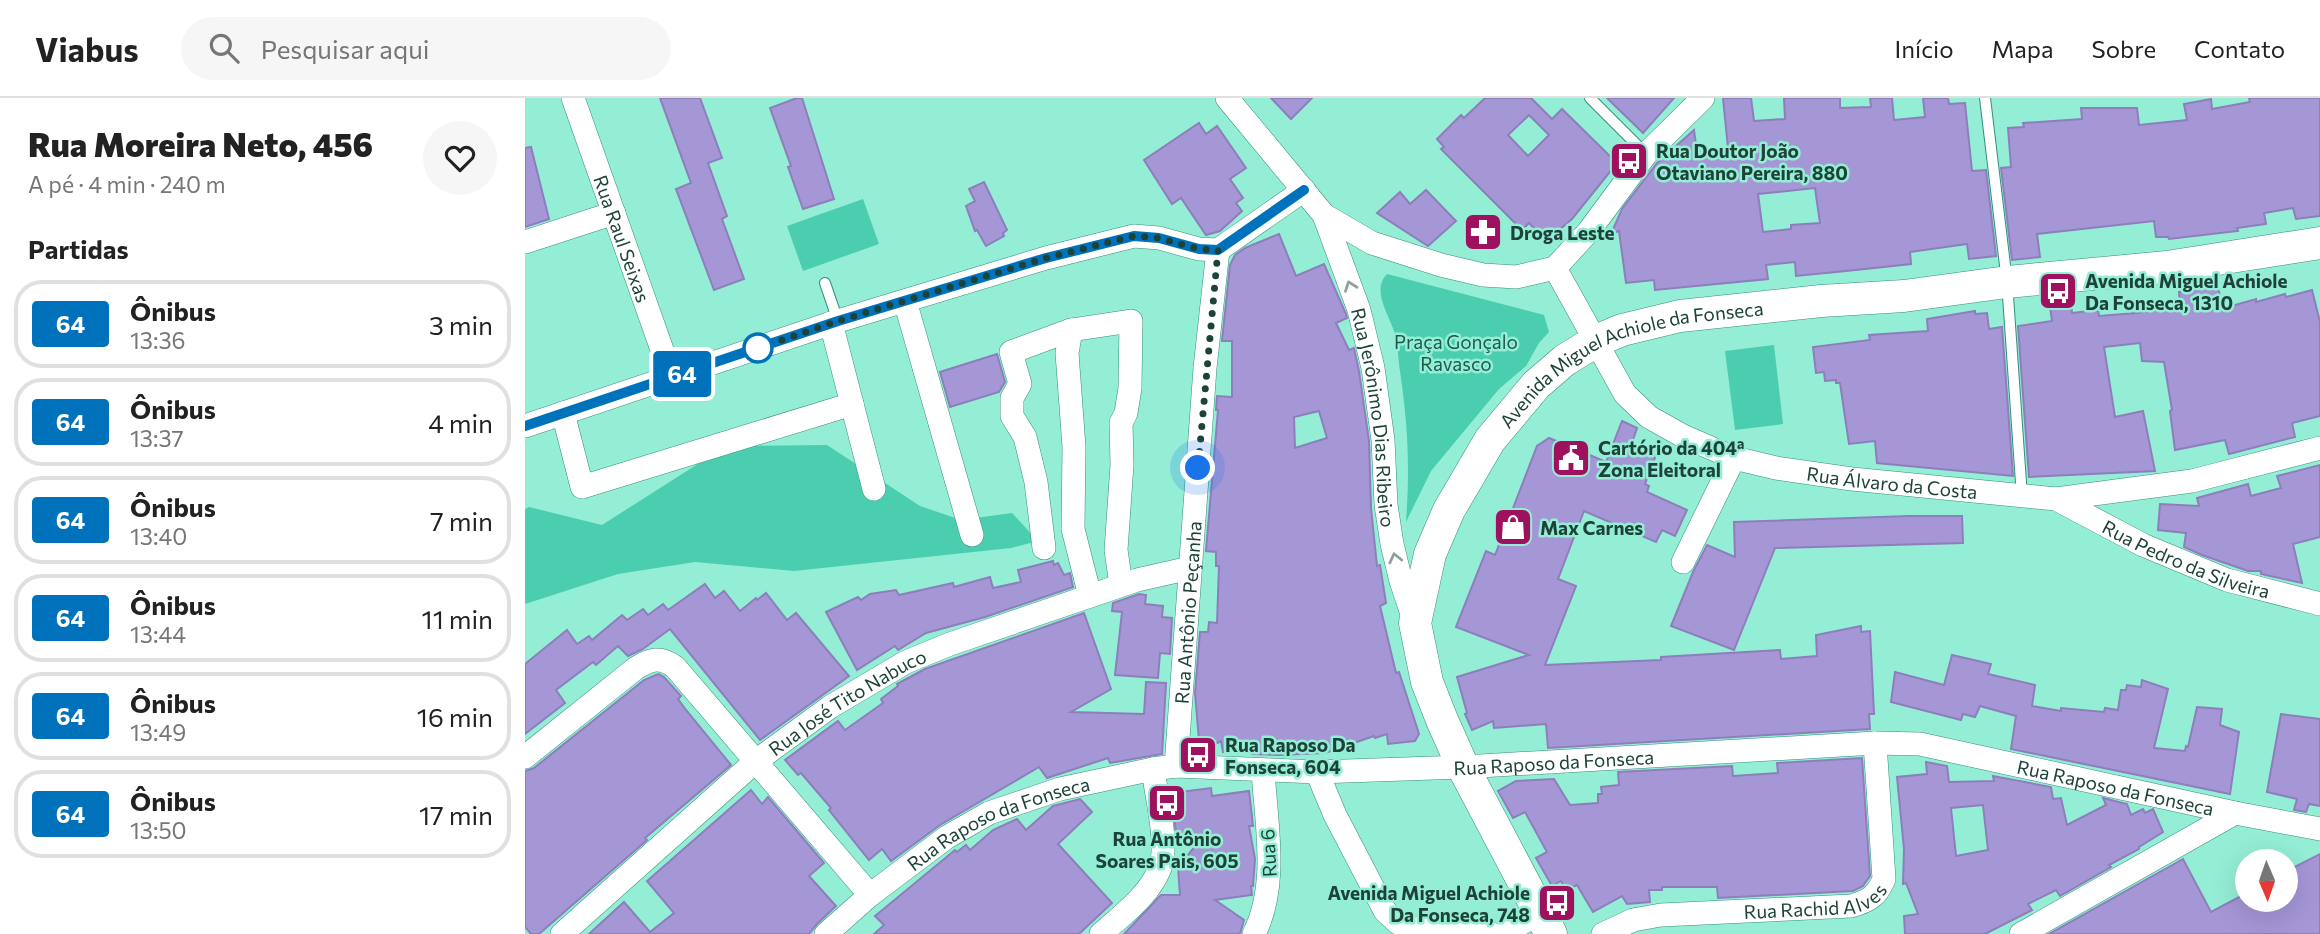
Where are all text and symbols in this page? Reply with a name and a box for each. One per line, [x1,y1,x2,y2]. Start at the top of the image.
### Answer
search box [181,17,671,80]
text: Viabus [35,28,139,69]
icon: search [205,29,243,67]
text: Pesquisar aqui [261,33,429,64]
text: Início [1895,34,1954,63]
text: Mapa [1992,34,2054,63]
text: Sobre [2092,34,2156,63]
text: Contato [2194,34,2285,63]
button: heart [423,121,497,195]
text: Rua Moreira Neto, 456 [28,123,373,164]
place label: Rua Doutor João Otaviano Pereira, 880 [1656,139,1848,184]
bus stop icon: Rua Doutor João Otaviano Pereira, 880 [1608,140,1650,182]
text: A pé · 4 min · 240 m [28,170,225,198]
street label: Rua Raul Seixas [590,172,656,305]
pharmacy icon: Droga Leste [1462,211,1504,253]
place label: Droga Leste [1510,221,1615,244]
text: Partidas [28,233,129,264]
place label: Avenida Miguel Achiole Da Fonseca, 1310 [2085,269,2288,314]
bus stop icon: Avenida Miguel Achiole Da Fonseca, 1310 [2037,270,2079,312]
one-way arrow [1345,280,1359,292]
text: Ônibus [130,295,216,326]
street label: Avenida Miguel Achiole da Fonseca [1494,296,1764,432]
street label: Rua Jerônimo Dias Ribeiro [1347,305,1401,529]
text: 64 [56,309,85,338]
text: 3 min [429,309,493,340]
text: 13:36 [130,326,185,354]
park label: Praça Gonçalo Ravasco [1394,330,1518,375]
unlabelled marker [743,333,773,363]
line badge: 64 [650,351,713,397]
text: 64 [667,359,697,388]
text: Ônibus [130,393,216,424]
text: 64 [56,407,85,436]
text: 4 min [428,407,493,438]
text: 13:37 [130,424,184,452]
place label: Cartório da 404ª Zona Eleitoral [1598,436,1744,481]
public building icon: Cartório da 404ª Zona Eleitoral [1550,437,1592,479]
your location [1180,450,1215,485]
street label: Rua Álvaro da Costa [1805,461,1979,503]
text: Ônibus [130,491,216,522]
text: 64 [56,505,85,534]
text: 7 min [430,505,493,536]
shop icon: Max Carnes [1492,506,1534,548]
street label: Rua Pedro da Silveira [2099,514,2272,602]
place label: Max Carnes [1540,516,1643,539]
street label: Rua Antônio Peçanha [1169,520,1205,705]
text: 13:40 [130,522,187,550]
one-way arrow [1389,552,1403,564]
text: Ônibus [130,589,216,620]
text: 64 [56,603,85,632]
text: 11 min [422,603,493,634]
text: 13:44 [130,620,186,648]
street label: Rua José Tito Nabuco [764,644,929,760]
text: Ônibus [130,687,216,718]
text: 64 [56,701,85,730]
text: 16 min [417,701,493,732]
text: 13:49 [130,718,186,746]
place label: Rua Raposo Da Fonseca, 604 [1225,733,1356,778]
bus stop icon: Rua Raposo Da Fonseca, 604 [1177,734,1219,776]
street label: Rua Raposo da Fonseca [1453,744,1655,779]
street label: Rua Raposo da Fonseca [2015,754,2216,820]
street label: Rua Raposo da Fonseca [902,771,1092,875]
bus stop icon: Rua Antônio Soares Pais, 605 [1146,782,1188,824]
text: Ônibus [130,785,216,816]
text: 64 [56,799,85,828]
text: 17 min [419,799,493,830]
text: 13:50 [130,816,187,844]
place label: Rua Antônio Soares Pais, 605 [1095,827,1239,872]
street label: Rua 6 [1255,828,1281,878]
north arrow [2235,849,2298,912]
map controls [2235,849,2298,912]
street label: Rua Rachid Alves [1743,879,1891,923]
place label: Avenida Miguel Achiole Da Fonseca, 748 [1327,881,1530,926]
bus stop icon: Avenida Miguel Achiole Da Fonseca, 748 [1536,882,1578,924]

